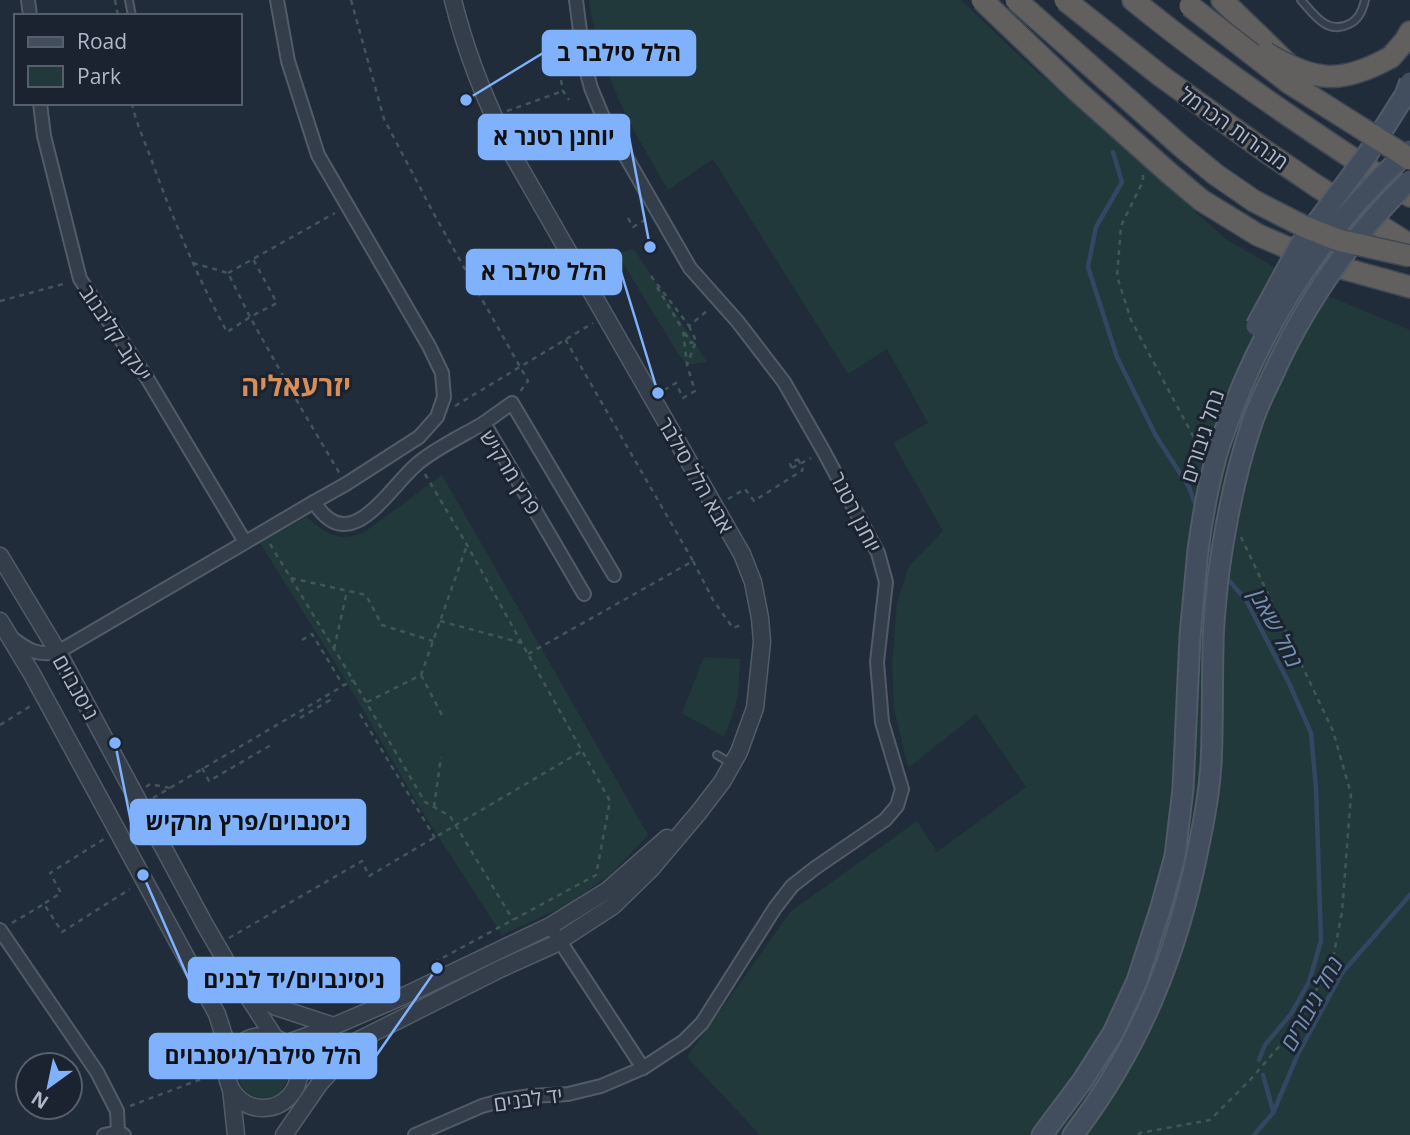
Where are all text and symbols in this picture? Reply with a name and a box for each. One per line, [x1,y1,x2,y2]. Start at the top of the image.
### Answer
legend [14,14,242,105]
text: Road [77,27,127,55]
callout: הלל סילבר ב [543,31,695,75]
text: הלל סילבר ב [557,36,681,68]
text: Park [77,62,121,90]
street label: מנהרות הכרמל [1174,80,1294,176]
callout: יוחנן רטנר א [479,115,629,159]
text: יוחנן רטנר א [493,120,615,152]
callout: הלל סילבר א [467,250,621,294]
text: הלל סילבר א [481,255,607,287]
street label: יעקב קליבנוב [74,279,158,387]
district label: יזרעאליה [241,366,351,404]
street label: נחל גיבורים [1174,386,1230,486]
street label: אבא הלל סילבר [652,412,740,538]
street label: פרץ מרקיש [474,425,548,519]
street label: יוחנן רטנר [824,467,888,557]
water label: נחל שאנן [1242,581,1311,673]
street label: ניסנבוים [47,650,105,724]
callout: ניסנבוים/פרץ מרקיש [131,800,365,844]
text: ניסנבוים/פרץ מרקיש [145,805,351,837]
water label: נחל גיבורים [1272,950,1350,1056]
callout: ניסינבוים/יד לבנים [189,958,399,1002]
text: ניסינבוים/יד לבנים [203,963,385,995]
callout: הלל סילבר/ניסנבוים [150,1034,376,1078]
text: הלל סילבר/ניסנבוים [164,1039,362,1071]
north arrow [14,1051,84,1121]
street label: יד לבנים [492,1080,564,1118]
text: N [26,1085,53,1115]

